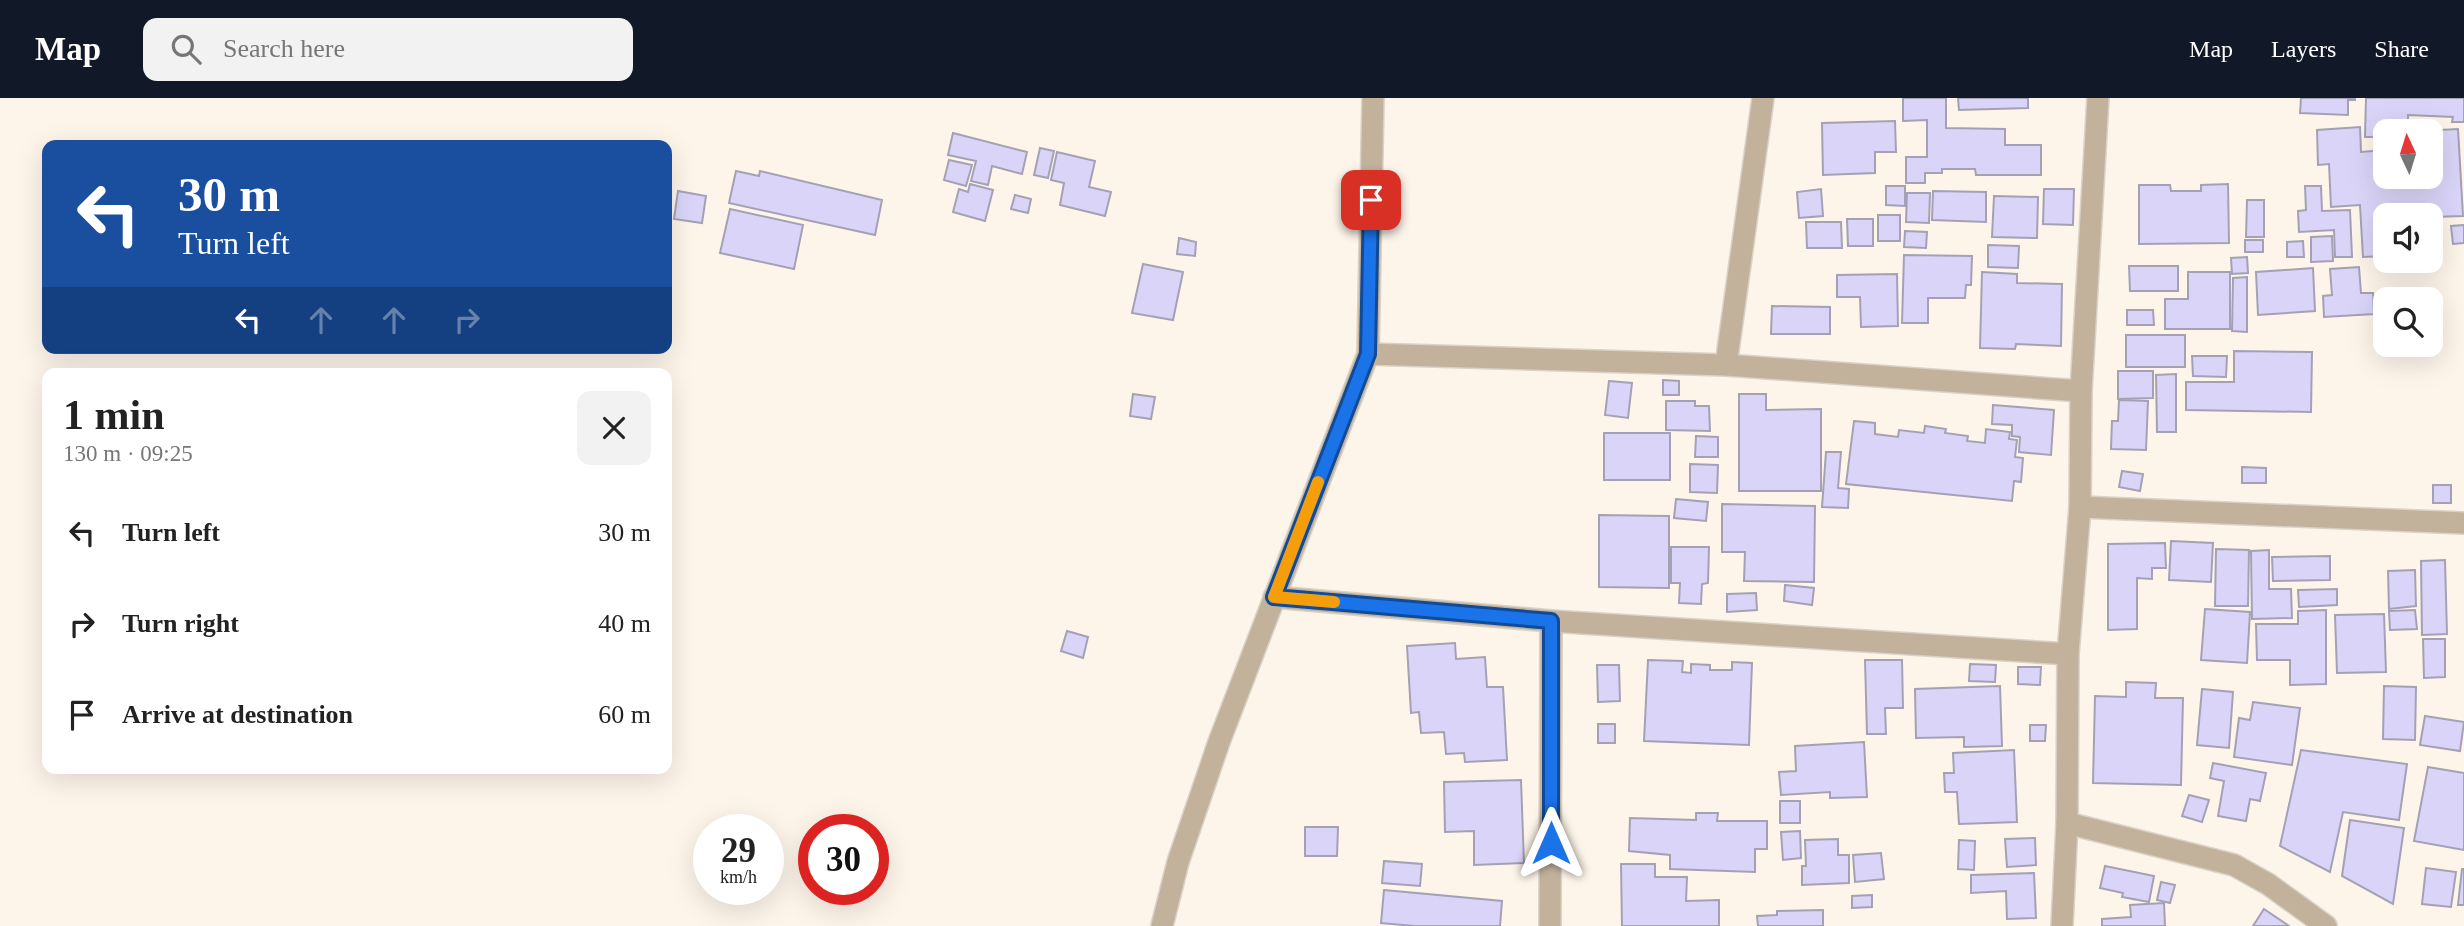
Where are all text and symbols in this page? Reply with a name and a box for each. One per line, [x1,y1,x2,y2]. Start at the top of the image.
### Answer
search box [143,18,633,81]
icon: search [167,30,205,68]
text: Map [35,31,101,67]
text: Search here [223,34,345,63]
text: Map [2189,36,2233,62]
text: Layers [2271,36,2336,62]
text: Share [2374,36,2429,62]
north arrow [2373,119,2443,189]
map controls [2373,119,2443,357]
text: 30 m [178,167,280,222]
icon: left [63,168,154,259]
pin [1341,170,1401,230]
icon: arrive [1352,181,1390,219]
button: sound [2373,203,2443,273]
text: Turn left [178,225,290,261]
button: search [2373,287,2443,357]
icon: left [229,301,267,339]
icon: ahead [302,301,340,339]
icon: ahead [375,301,413,339]
icon: right [448,301,486,339]
button: close [577,391,651,465]
text: 1 min [63,392,165,438]
text: 130 m · 09:25 [63,441,193,466]
icon: left [63,514,101,552]
text: Turn left [122,518,220,547]
text: 30 m [598,518,651,547]
icon: right [63,605,101,643]
text: Turn right [122,609,239,638]
text: 40 m [598,609,651,638]
icon: arrive [63,696,101,734]
text: Arrive at destination [122,700,353,729]
text: 60 m [598,700,651,729]
position arrow [1514,806,1588,880]
speed limit sign: 30 [798,814,889,905]
text: 29 [721,831,756,870]
text: km/h [720,867,757,887]

